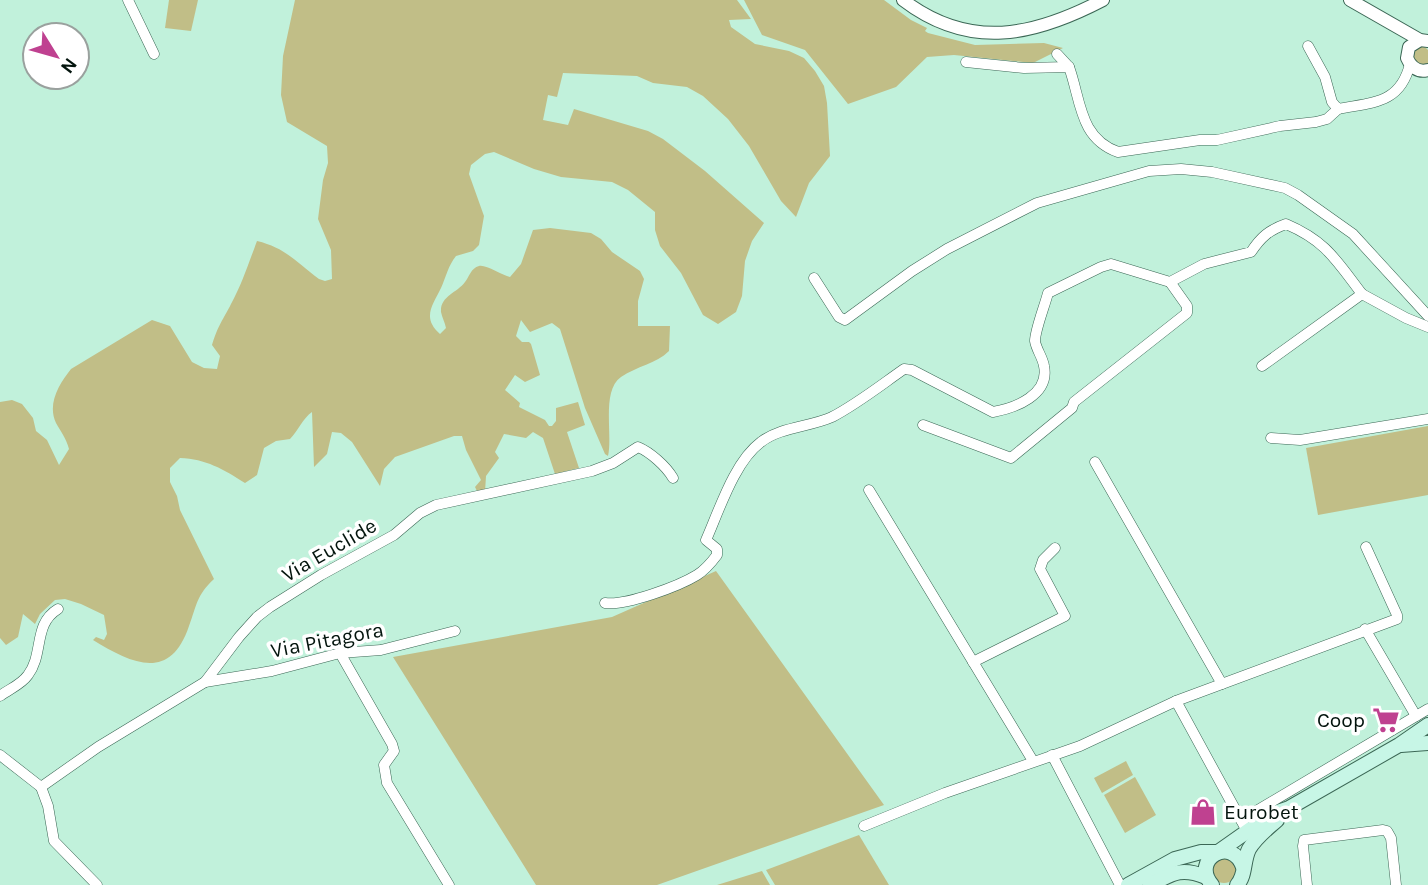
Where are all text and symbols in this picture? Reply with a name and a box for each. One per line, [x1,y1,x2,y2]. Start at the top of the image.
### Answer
north arrow [21,21,91,91]
text: N [56,54,82,78]
street label: Via Euclide [277,513,381,587]
street label: Via Pitagora [269,617,385,663]
supermarket icon: Coop [1371,705,1401,735]
place label: Coop [1317,708,1365,732]
shop icon: Eurobet [1188,797,1218,827]
place label: Eurobet [1224,800,1299,824]

